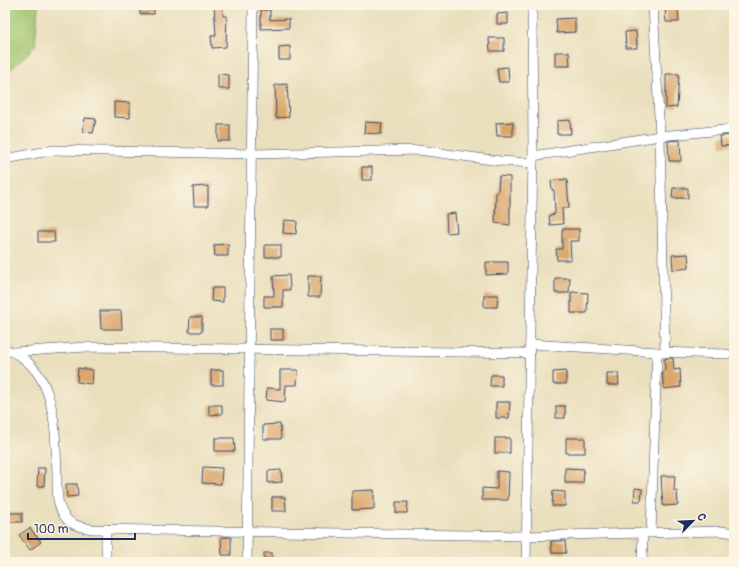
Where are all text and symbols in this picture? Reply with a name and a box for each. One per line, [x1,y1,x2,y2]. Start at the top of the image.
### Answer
north arrow [673,501,713,541]
text: С [694,511,709,523]
scale bar [28,515,135,541]
text: 100 m [34,522,69,537]

